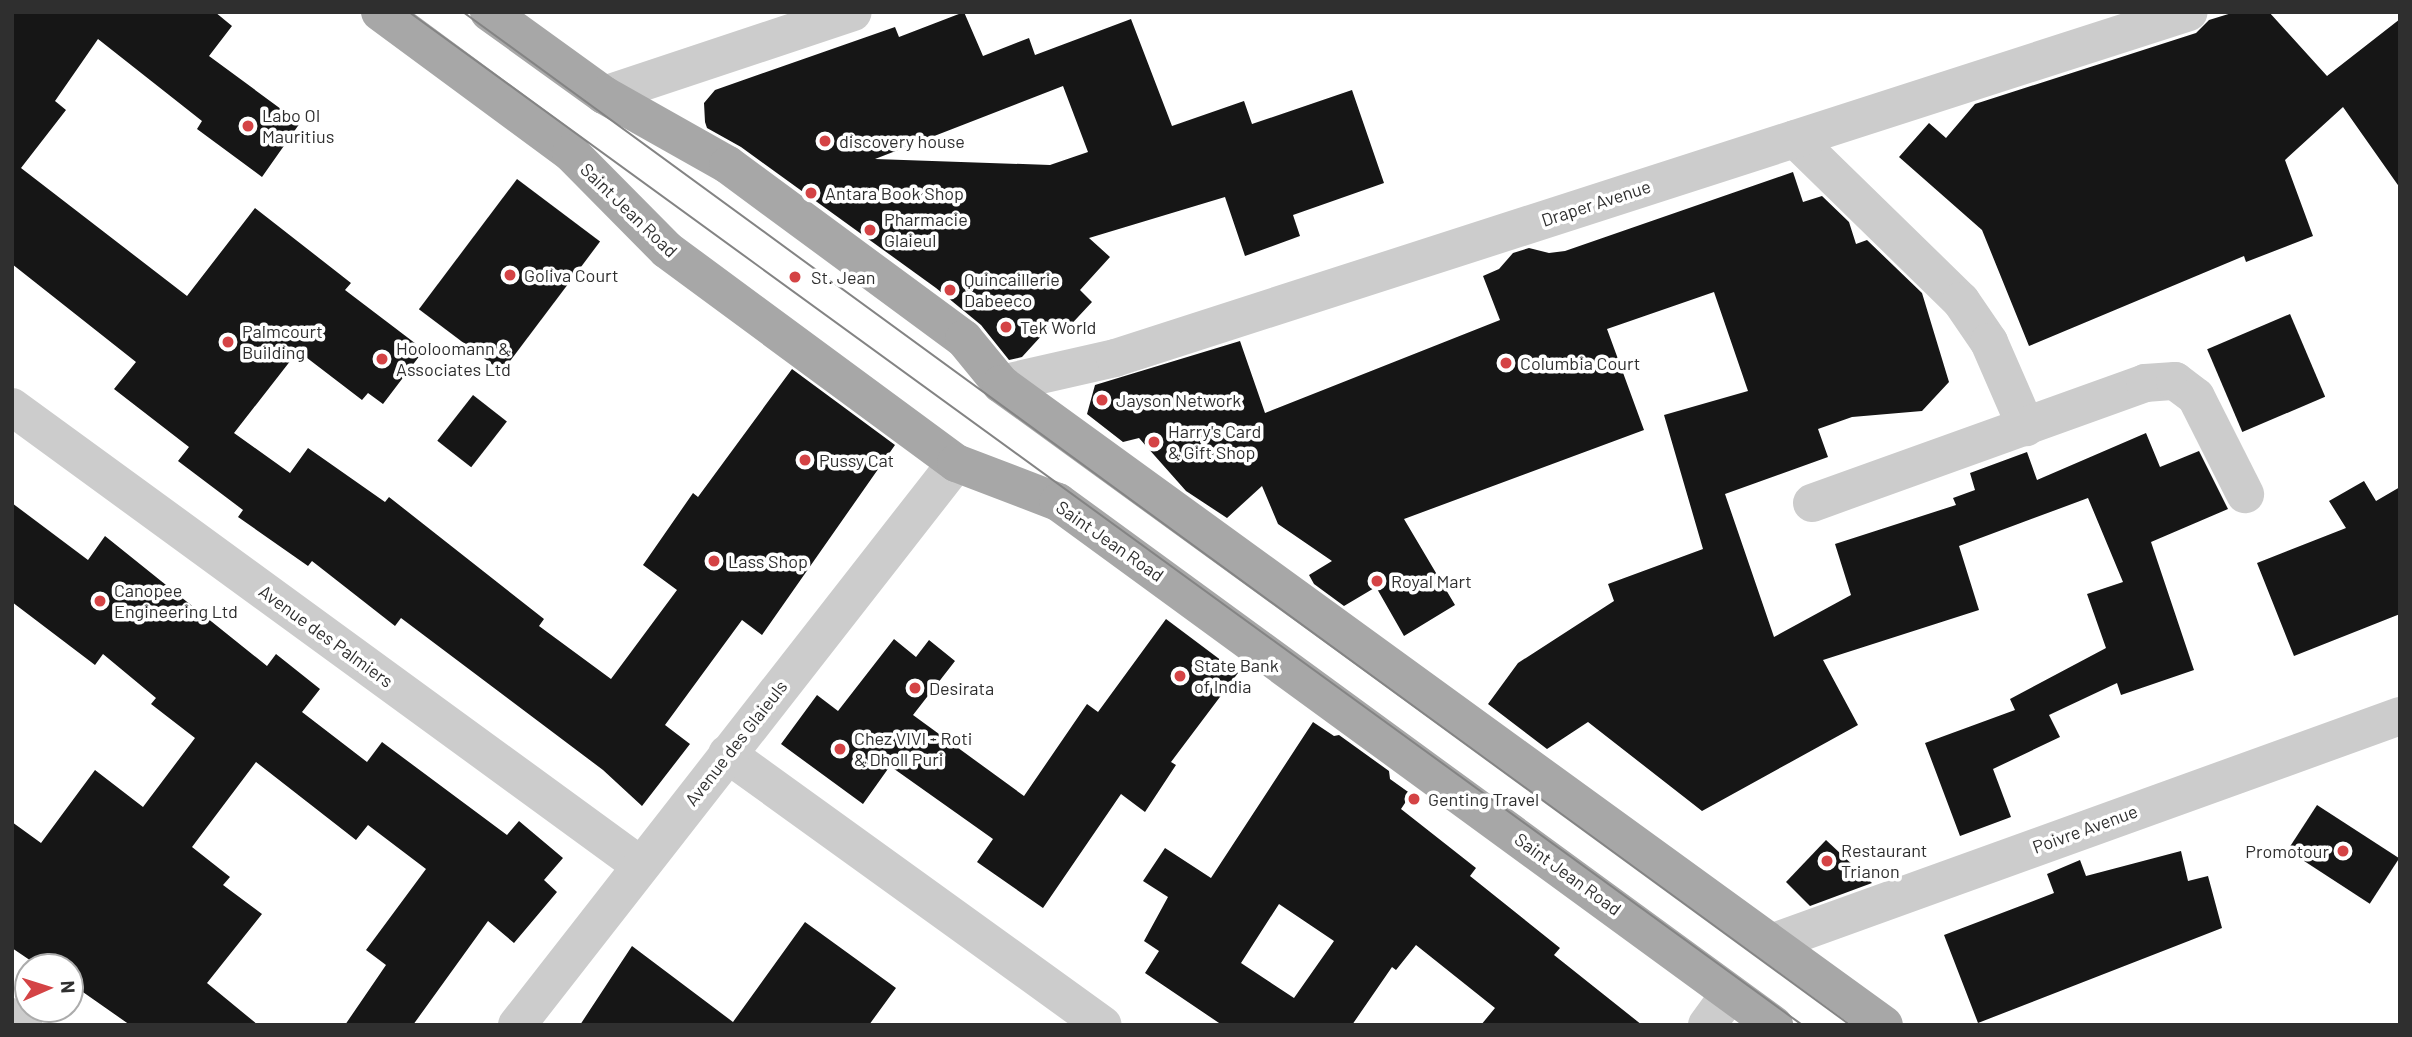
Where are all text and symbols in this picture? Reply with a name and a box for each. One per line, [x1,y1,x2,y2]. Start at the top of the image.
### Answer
place label: Labo OI Mauritius [262,105,334,148]
marker: Labo OI Mauritius [240,118,256,134]
place label: discovery house [839,130,965,152]
marker: discovery house [817,133,833,149]
street label: Saint Jean Road [576,158,682,262]
street label: Draper Avenue [1539,175,1653,231]
place label: Antara Book Shop [825,182,964,204]
marker: Antara Book Shop [803,185,819,201]
place label: Pharmacie Glaieul [884,209,968,252]
marker: Pharmacie Glaieul [862,222,878,238]
place label: Goliva Court [524,264,618,286]
place label: St. Jean [811,266,875,288]
marker: Goliva Court [502,267,518,283]
marker: St. Jean [785,267,805,287]
place label: Quincaillerie Dabeeco [964,269,1060,312]
marker: Quincaillerie Dabeeco [942,282,958,298]
place label: Tek World [1020,316,1096,338]
marker: Tek World [998,319,1014,335]
place label: Palmcourt Building [242,321,323,364]
marker: Palmcourt Building [220,334,236,350]
place label: Hooloomann & Associates Ltd [396,338,511,380]
marker: Hooloomann & Associates Ltd [374,351,390,367]
place label: Columbia Court [1520,352,1640,374]
marker: Columbia Court [1498,355,1514,371]
place label: Jayson Network [1116,389,1241,411]
marker: Jayson Network [1094,392,1110,408]
place label: Harry's Card & Gift Shop [1168,421,1261,464]
marker: Harry's Card & Gift Shop [1146,434,1162,450]
place label: Pussy Cat [819,449,894,471]
marker: Pussy Cat [797,452,813,468]
street label: Saint Jean Road [1052,496,1168,586]
place label: Lass Shop [728,550,808,572]
marker: Lass Shop [706,553,722,569]
place label: Royal Mart [1391,570,1472,592]
marker: Royal Mart [1369,573,1385,589]
place label: Canopee Engineering Ltd [114,580,238,622]
street label: Avenue des Palmiers [255,580,397,692]
marker: Canopee Engineering Ltd [92,593,108,609]
place label: State Bank of India [1194,655,1279,698]
marker: State Bank of India [1172,668,1188,684]
street label: Avenue des Glaieuls [680,676,792,810]
place label: Desirata [929,677,994,699]
marker: Desirata [907,680,923,696]
place label: Chez VIVI - Roti & Dholl Puri [854,728,972,770]
marker: Chez VIVI - Roti & Dholl Puri [832,741,848,757]
place label: Genting Travel [1428,788,1539,810]
marker: Genting Travel [1406,791,1422,807]
street label: Poivre Avenue [2030,800,2140,858]
street label: Saint Jean Road [1511,828,1625,920]
place label: Restaurant Trianon [1841,840,1927,882]
place label: Promotour [2245,840,2329,862]
marker: Promotour [2335,843,2351,859]
marker: Restaurant Trianon [1819,853,1835,869]
north arrow [14,953,84,1023]
text: N [57,980,80,994]

